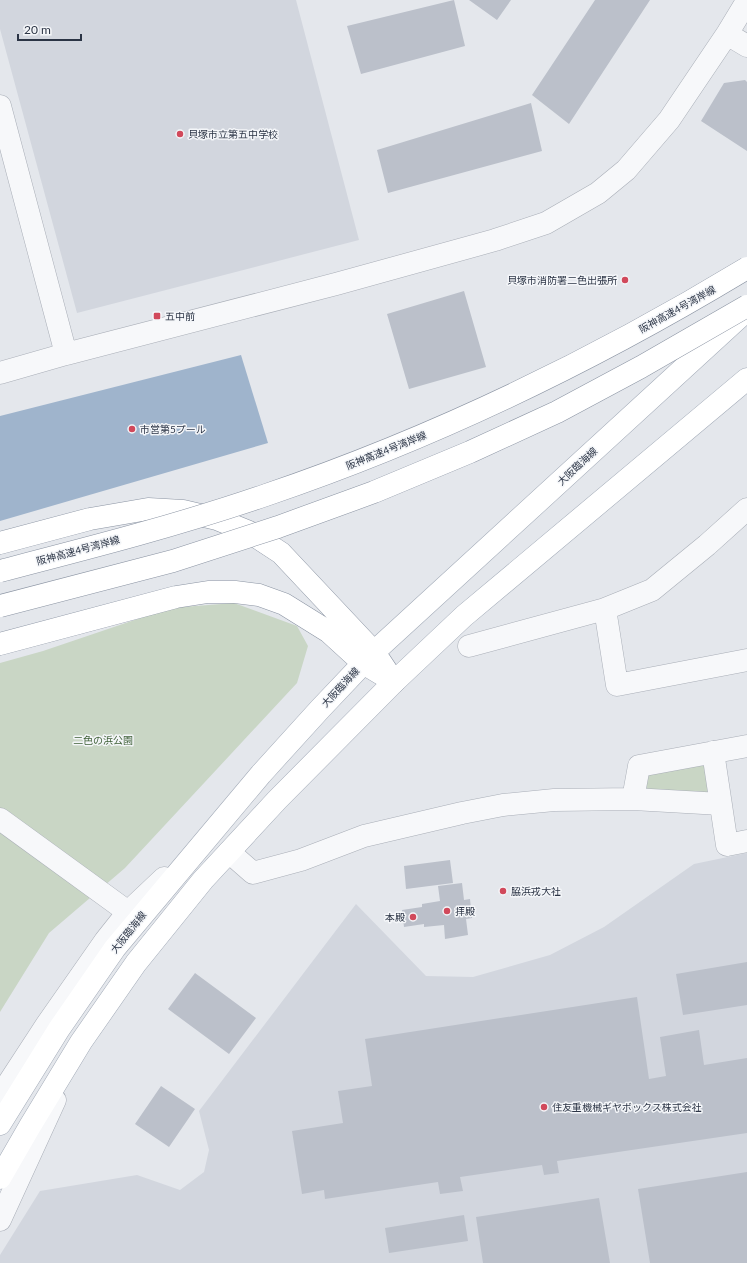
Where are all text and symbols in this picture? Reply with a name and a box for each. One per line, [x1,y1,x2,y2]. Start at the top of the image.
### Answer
scale bar [18,16,81,42]
text: 20 m [24,22,51,37]
place label: 貝塚市立第五中学校 [188,128,278,140]
marker: 貝塚市立第五中学校 [175,129,185,139]
place label: 貝塚市消防署二色出張所 [507,274,617,286]
marker: 貝塚市消防署二色出張所 [620,275,630,285]
street label: 阪神高速4号湾岸線 [637,283,717,335]
place label: 五中前 [165,310,195,322]
marker: 五中前 [152,311,162,321]
place label: 市営第5プール [140,423,206,435]
marker: 市営第5プール [127,424,137,434]
street label: 阪神高速4号湾岸線 [344,428,428,472]
street label: 大阪臨海線 [555,445,599,487]
street label: 阪神高速4号湾岸線 [35,533,121,567]
street label: 大阪臨海線 [319,665,361,709]
park label: 二色の浜公園 [73,734,133,746]
place label: 脇浜戎大社 [511,885,561,897]
marker: 脇浜戎大社 [498,886,508,896]
place label: 拝殿 [455,905,475,917]
marker: 拝殿 [442,906,452,916]
street label: 大阪臨海線 [108,909,148,955]
place label: 本殿 [385,911,405,923]
marker: 本殿 [408,912,418,922]
place label: 住友重機械ギヤボックス株式会社 [552,1101,702,1113]
marker: 住友重機械ギヤボックス株式会社 [539,1102,549,1112]

